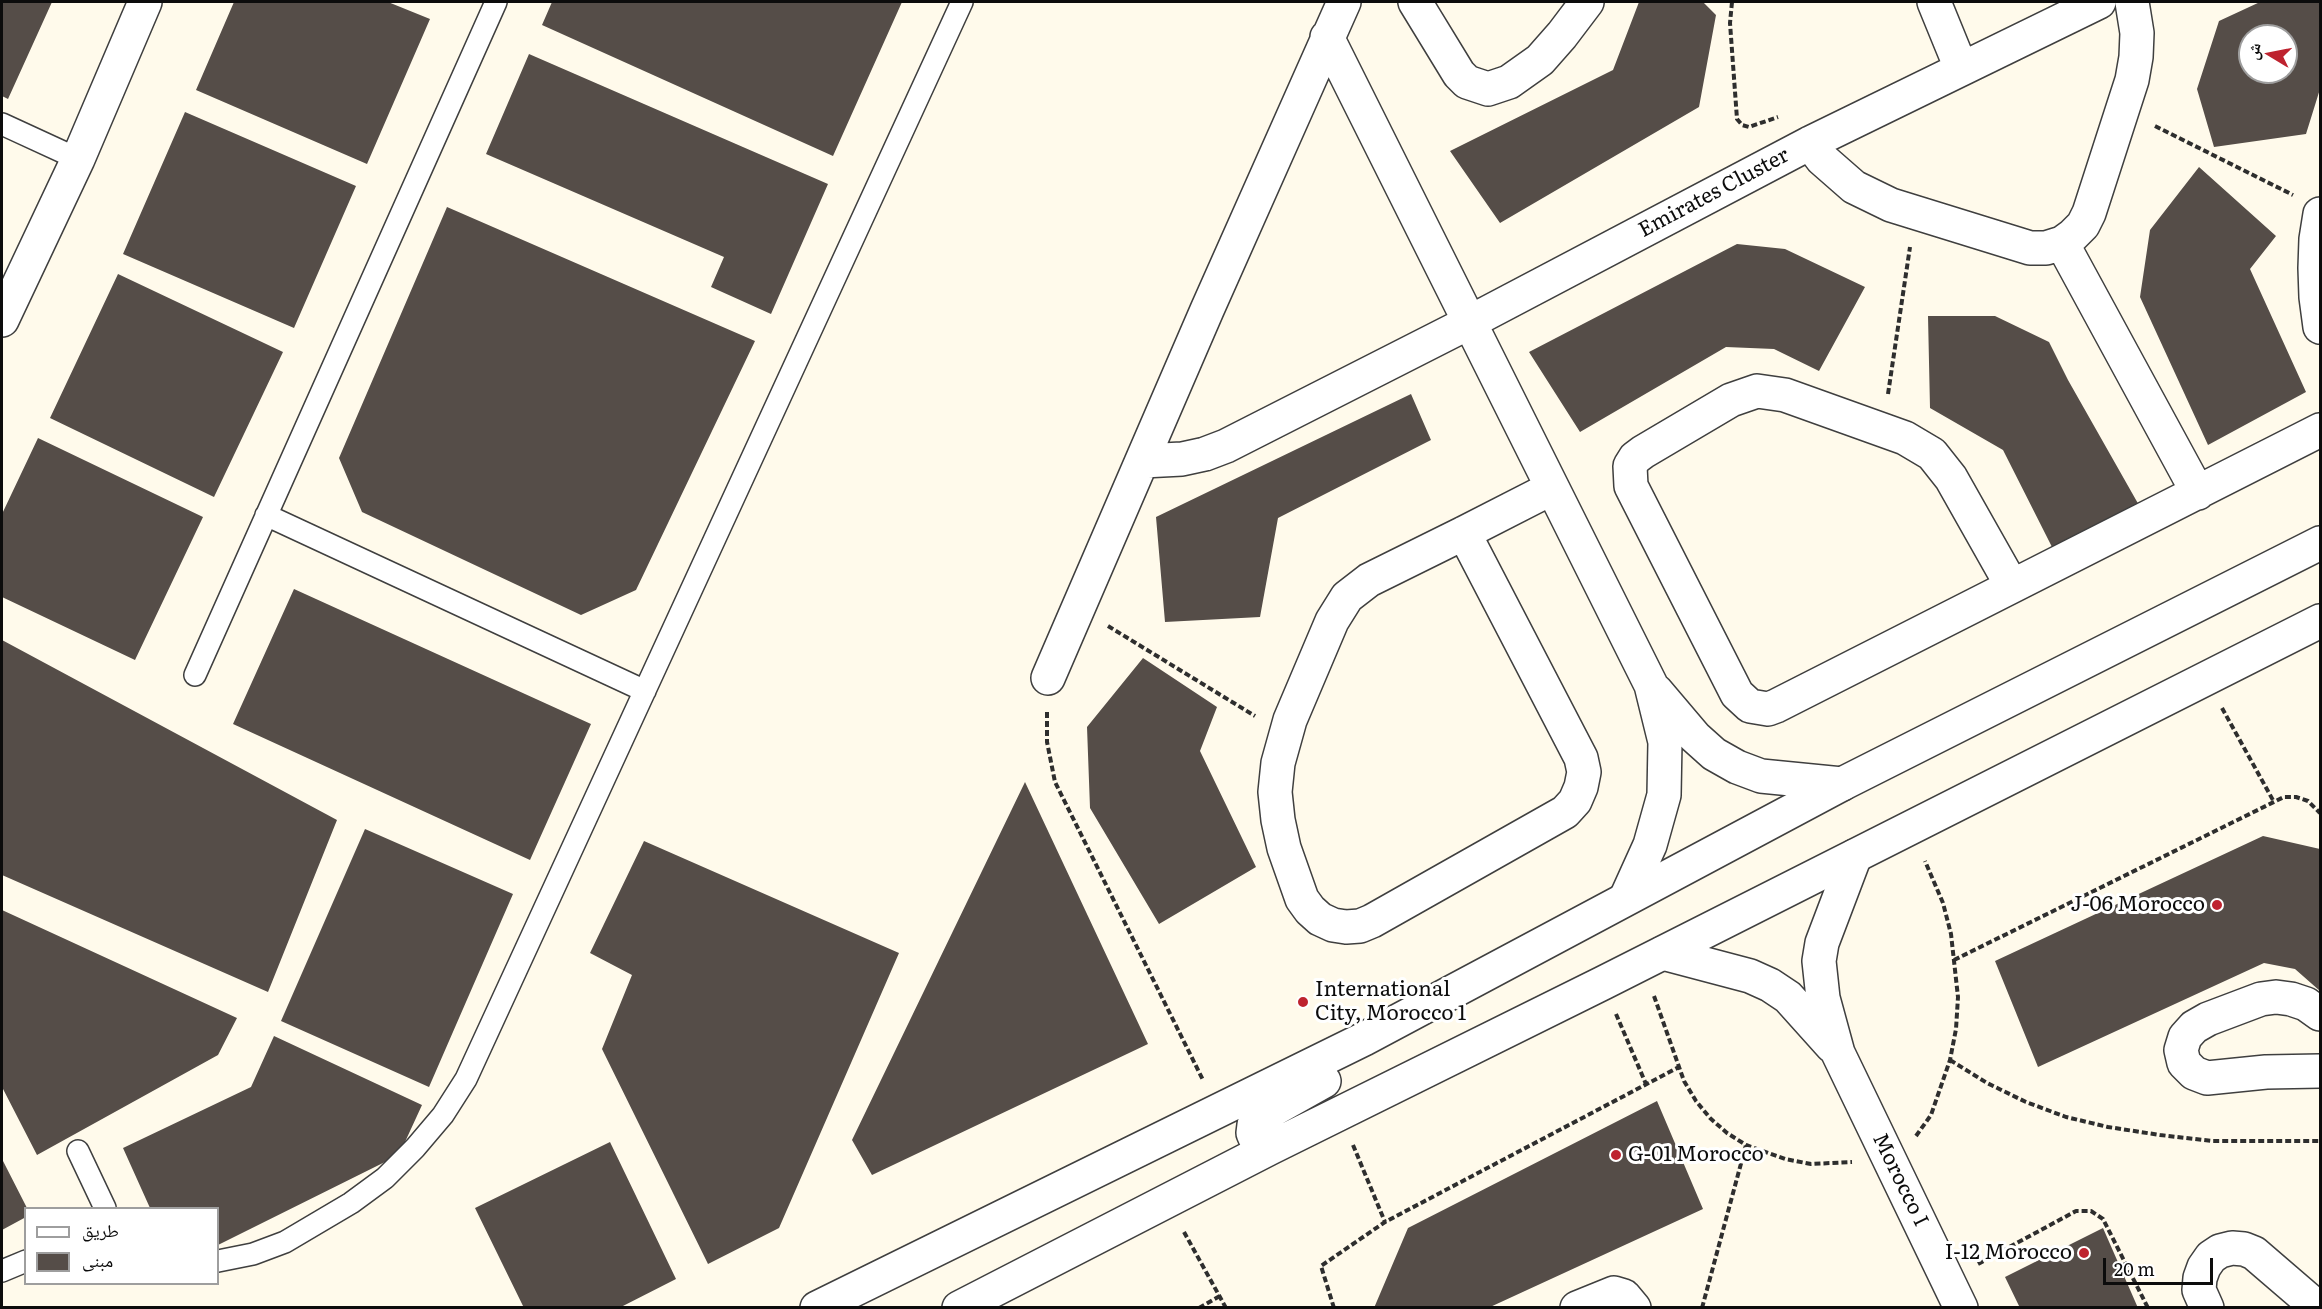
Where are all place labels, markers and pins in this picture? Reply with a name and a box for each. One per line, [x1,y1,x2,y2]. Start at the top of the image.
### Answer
place label: J-06 Morocco [2070,892,2205,918]
marker: J-06 Morocco [2210,898,2224,912]
place label: International City, Morocco 1 [1315,977,1466,1027]
marker: International City, Morocco 1 [1296,995,1310,1009]
place label: G-01 Morocco [1628,1142,1764,1168]
marker: G-01 Morocco [1609,1148,1623,1162]
place label: I-12 Morocco [1945,1240,2072,1266]
marker: I-12 Morocco [2077,1246,2091,1260]

